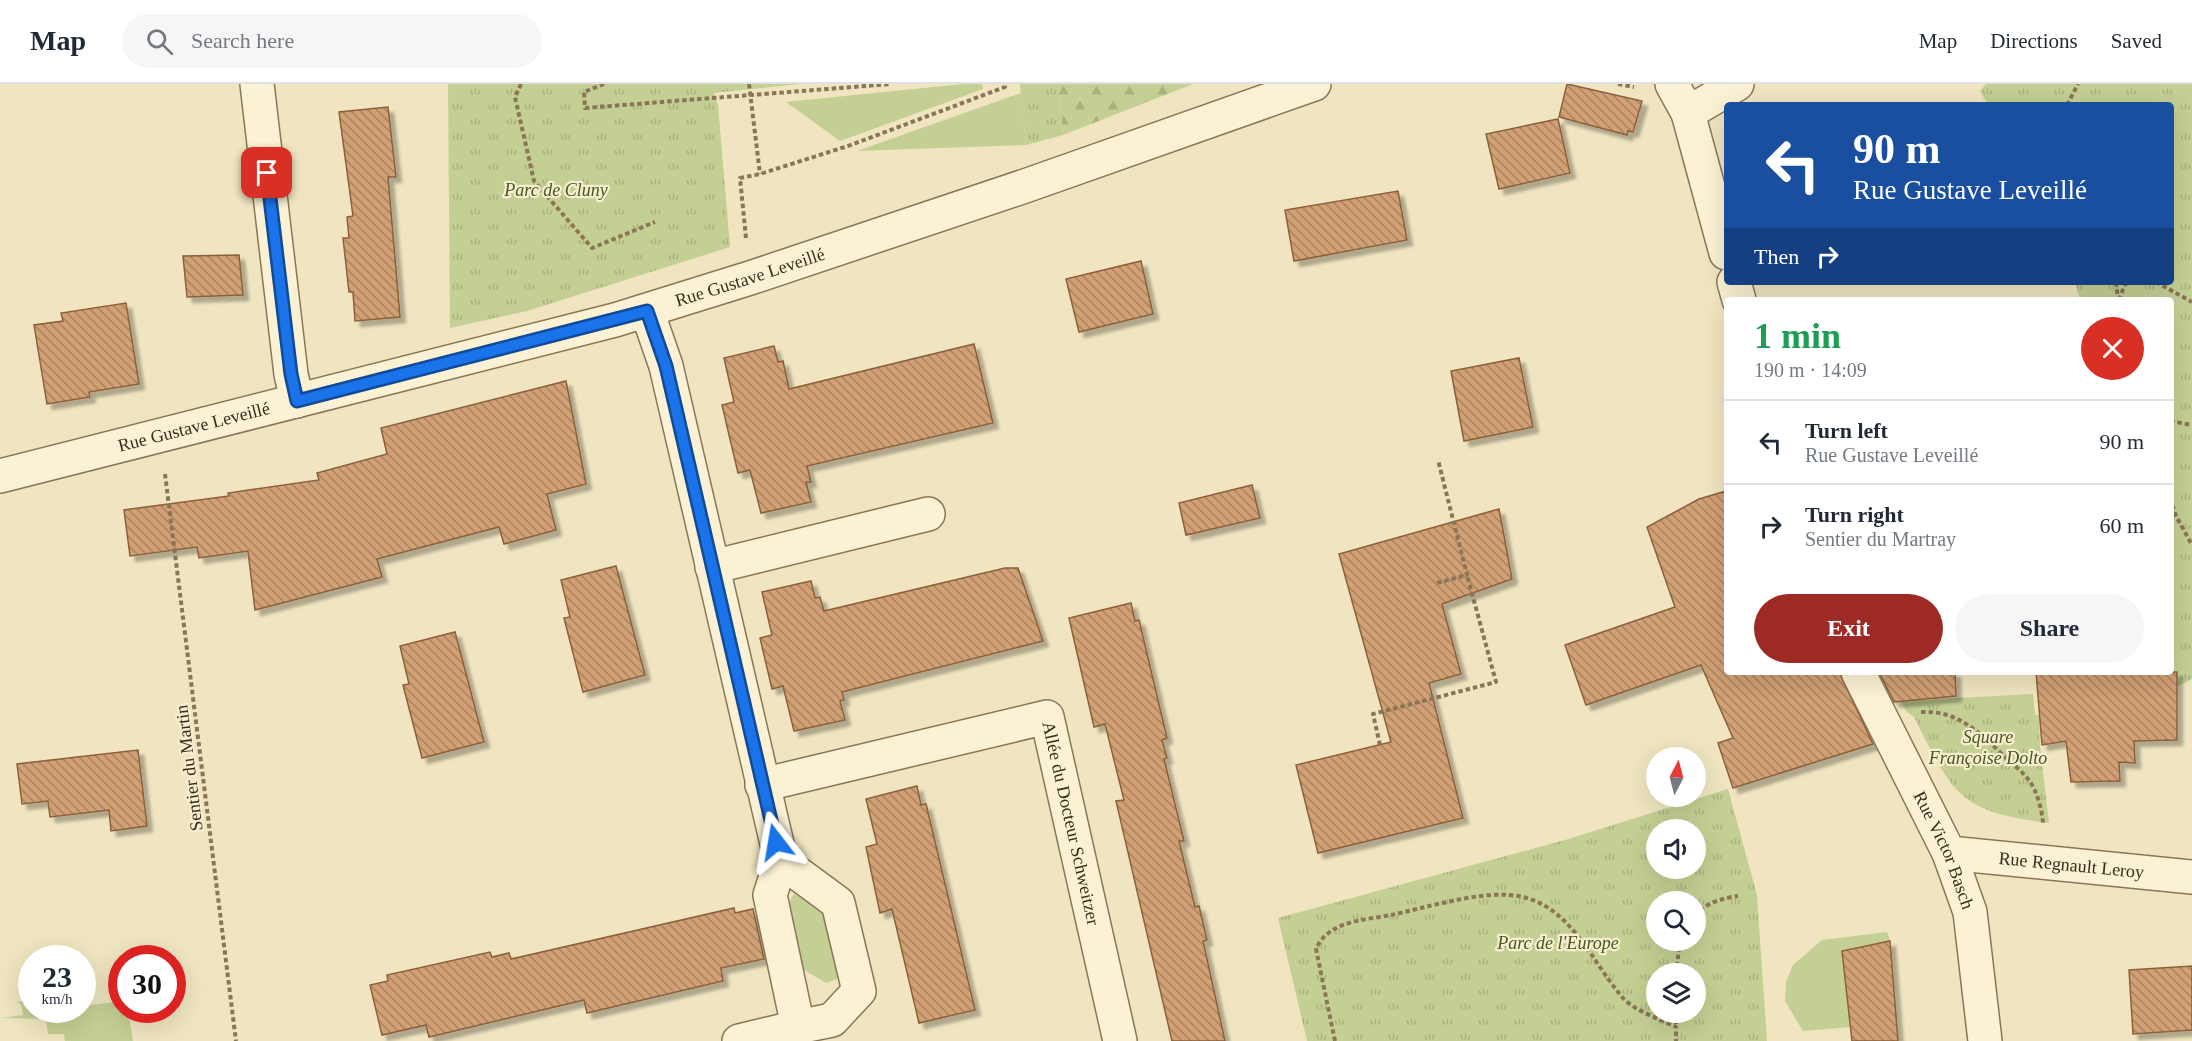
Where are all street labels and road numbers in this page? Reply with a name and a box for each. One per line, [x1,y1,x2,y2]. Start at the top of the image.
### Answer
street label: Rue Gustave Leveillé [673,244,827,311]
street label: Rue Gustave Leveillé [116,398,272,456]
street label: Sentier du Martin [171,704,207,832]
street label: Allée du Docteur Schweitzer [1038,719,1104,927]
street label: Rue Victor Basch [1910,788,1978,912]
street label: Rue Regnault Leroy [1998,848,2145,882]

